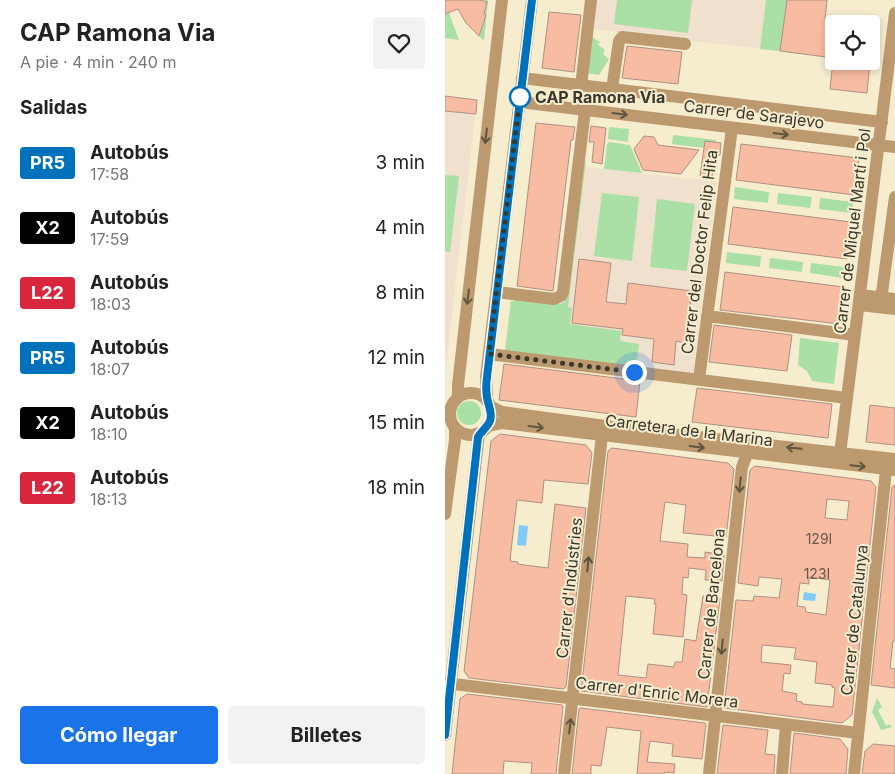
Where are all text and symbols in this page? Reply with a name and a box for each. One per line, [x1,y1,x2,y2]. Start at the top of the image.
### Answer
map controls [825,15,880,70]
button: locate [825,15,880,70]
button: heart [373,17,425,69]
text: CAP Ramona Via [20,18,215,47]
text: A pie · 4 min · 240 m [20,52,176,72]
marker: CAP Ramona Via [509,86,531,108]
place label: CAP Ramona Via [535,87,665,107]
street label: Carrer de Sarajevo [683,95,825,133]
text: Salidas [20,96,87,119]
one-way arrow [611,109,627,119]
street label: Carrer de Miquel Martí i Pol [829,127,875,335]
one-way arrow [481,128,491,144]
one-way arrow [773,129,789,139]
text: Autobús [90,141,169,164]
street label: Carrer del Doctor Felip Hita [677,149,721,355]
text: 3 min [375,151,425,174]
text: PR5 [30,152,65,173]
text: 17:58 [90,164,129,184]
text: Autobús [90,206,169,229]
text: 4 min [375,216,425,239]
text: X2 [35,217,60,238]
text: 17:59 [90,229,129,249]
text: Autobús [90,271,169,294]
text: 8 min [375,281,425,304]
text: L22 [31,282,64,303]
one-way arrow [463,289,473,305]
text: 18:03 [90,294,131,314]
text: Autobús [90,336,169,359]
text: 12 min [368,346,425,369]
text: PR5 [30,347,65,368]
text: 18:07 [90,359,130,379]
your location [622,360,647,385]
text: Autobús [90,401,169,424]
street label: Carretera de la Marina [604,410,774,450]
text: 15 min [368,411,425,434]
text: X2 [35,412,60,433]
one-way arrow [527,423,543,433]
text: 18:10 [90,424,128,444]
one-way arrow [689,443,705,453]
one-way arrow [787,443,803,453]
one-way arrow [850,461,866,471]
text: Autobús [90,466,169,489]
text: 18 min [368,476,425,499]
text: L22 [31,477,64,498]
one-way arrow [735,477,745,493]
text: 18:13 [90,489,127,509]
street label: Carrer d'Indústries [552,516,586,660]
street label: Carrer de Barcelona [693,527,729,681]
house number: 129I [806,530,832,547]
street label: Carrer de Catalunya [836,544,872,696]
one-way arrow [583,556,592,572]
house number: 123I [804,565,830,582]
one-way arrow [718,639,727,655]
street label: Carrer d'Enric Morera [574,672,740,712]
button: Cómo llegar [20,706,218,764]
button: Billetes [228,706,425,764]
one-way arrow [565,718,575,734]

